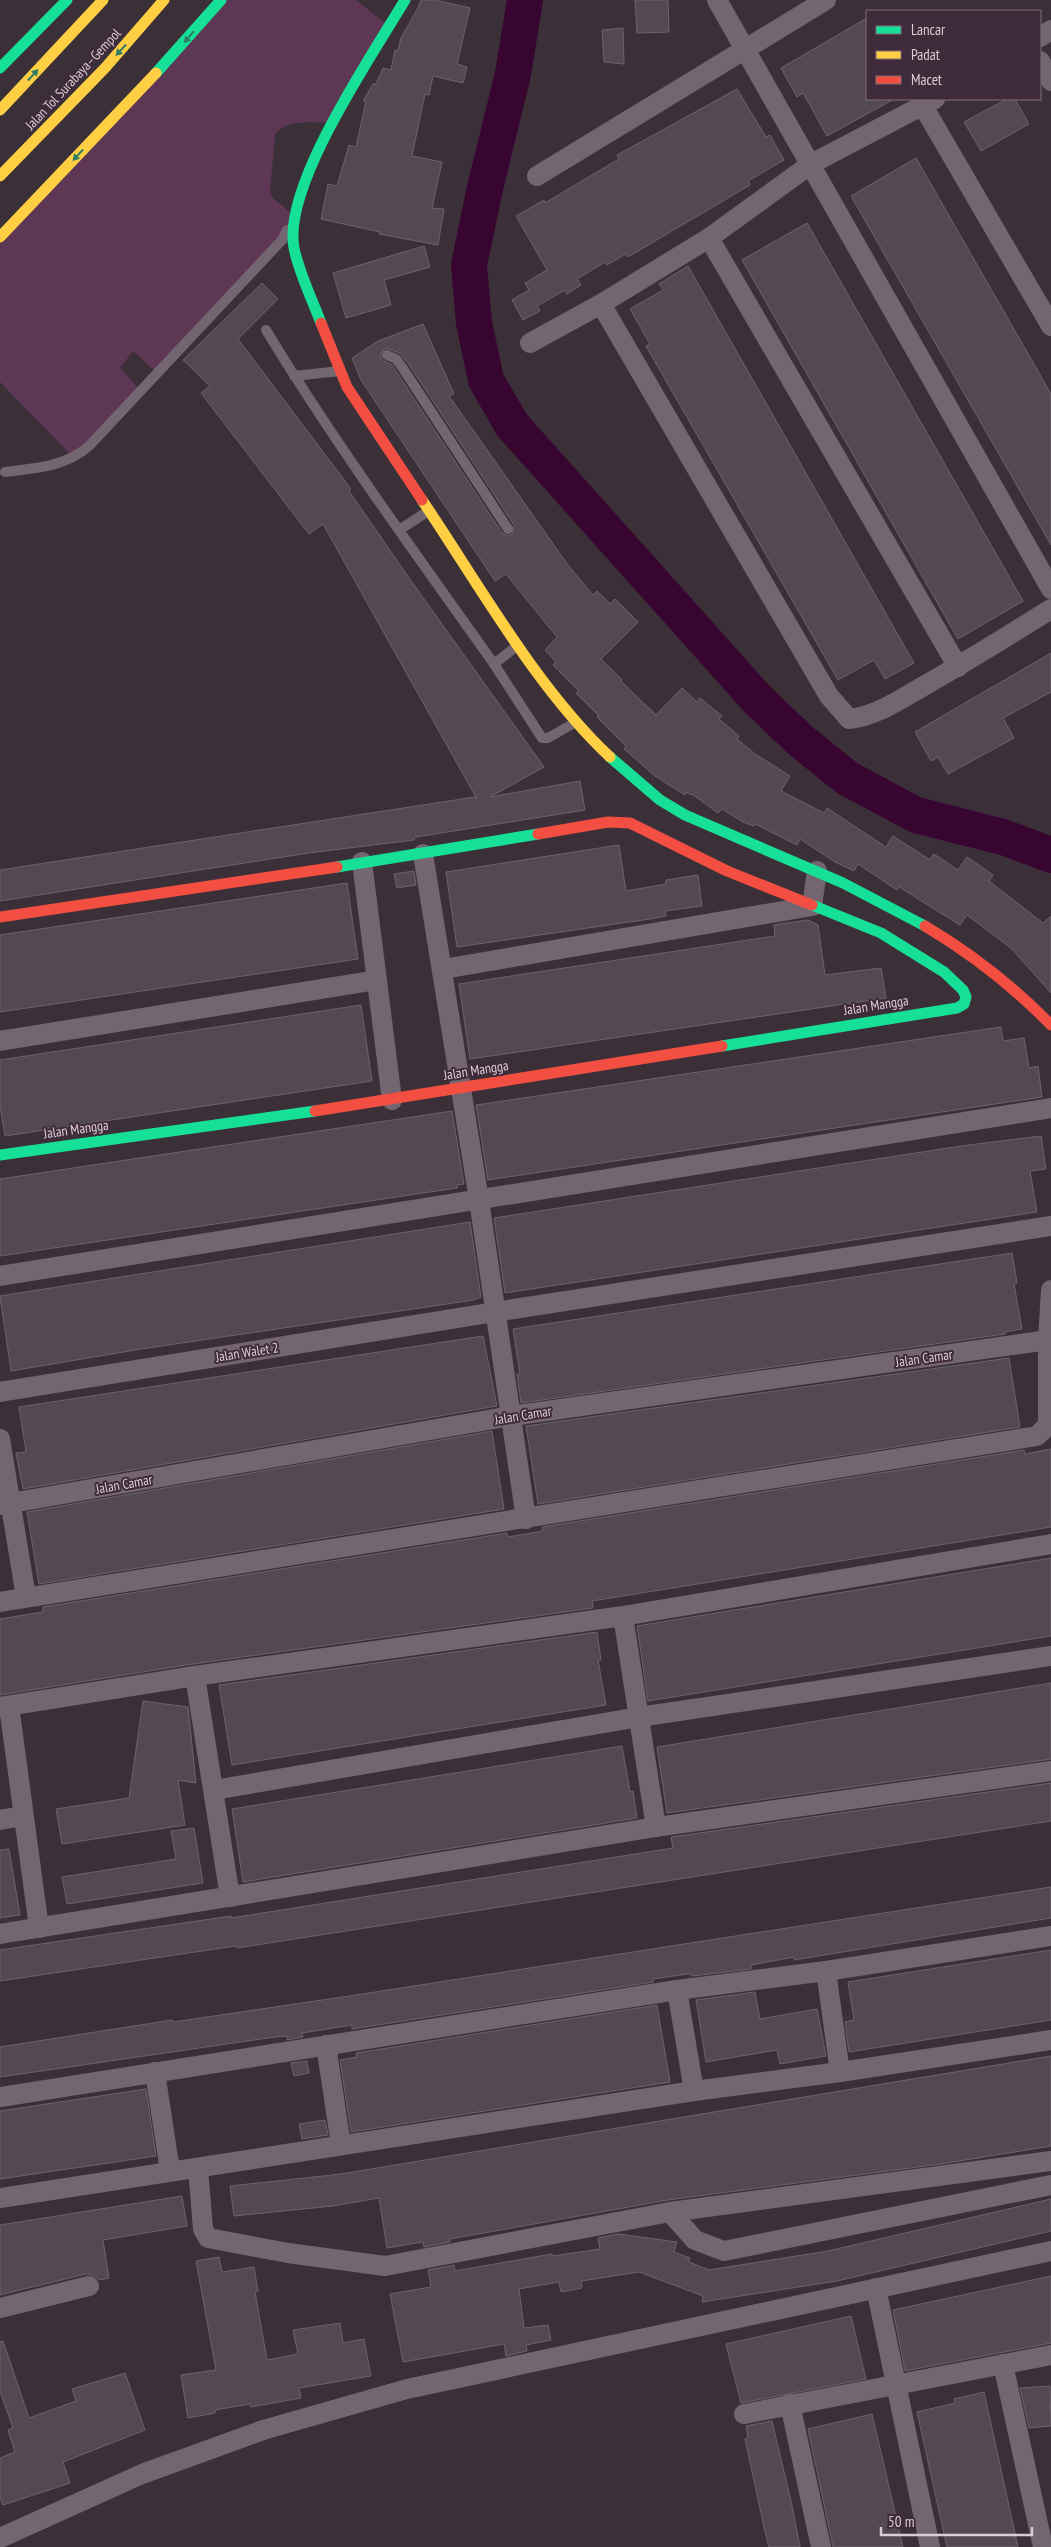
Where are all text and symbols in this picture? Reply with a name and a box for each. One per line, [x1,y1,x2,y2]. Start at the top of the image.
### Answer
legend [866,10,1041,100]
text: Lancar [911,20,946,39]
street label: Jalan Tol Surabaya–Gempol [21,24,125,134]
one-way arrow [184,31,195,44]
one-way arrow [115,44,127,56]
text: Padat [911,45,940,64]
one-way arrow [27,69,39,81]
text: Macet [911,70,942,89]
one-way arrow [72,149,84,161]
street label: Jalan Mangga [841,991,910,1019]
street label: Jalan Mangga [441,1056,510,1084]
street label: Jalan Mangga [41,1116,110,1143]
street label: Jalan Walet 2 [213,1338,280,1366]
street label: Jalan Camar [893,1345,954,1371]
street label: Jalan Camar [492,1402,553,1429]
street label: Jalan Camar [93,1470,154,1498]
scale bar [881,2504,1032,2536]
text: 50 m [888,2512,914,2531]

